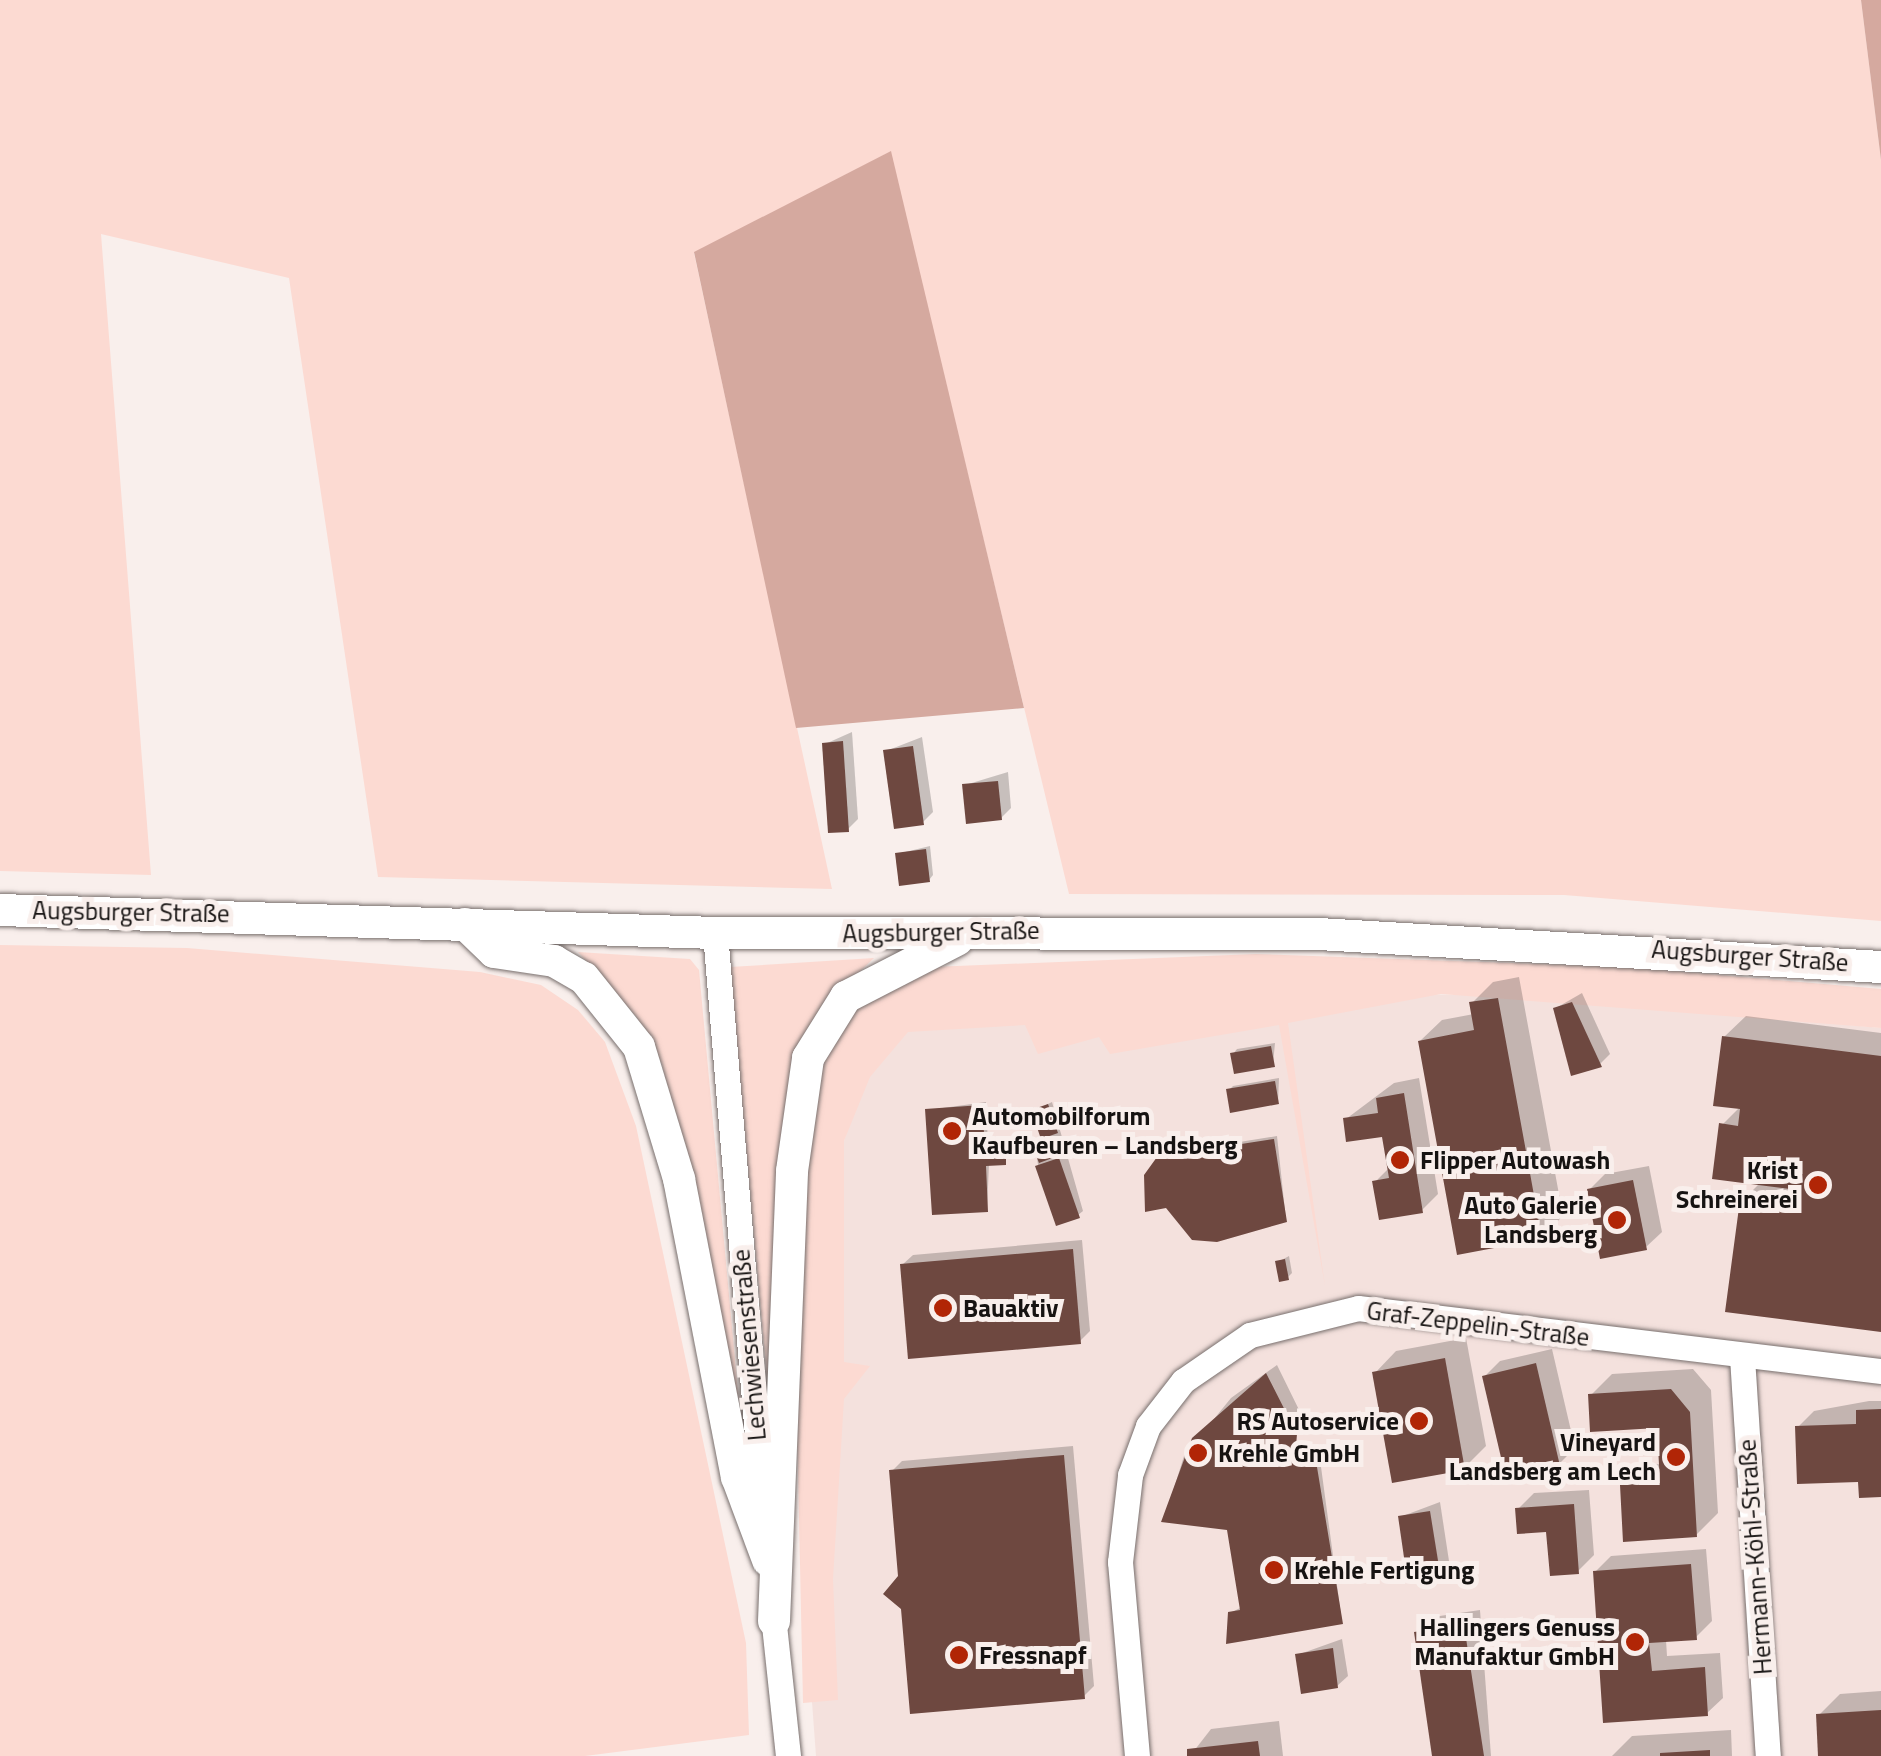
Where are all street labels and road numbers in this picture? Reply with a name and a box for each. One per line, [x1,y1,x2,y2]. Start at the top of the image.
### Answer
street label: Augsburger Straße [32,895,230,929]
street label: Augsburger Straße [842,915,1040,949]
street label: Augsburger Straße [1650,934,1850,978]
street label: Lechwiesenstraße [726,1248,772,1442]
street label: Graf-Zeppelin-Straße [1365,1295,1591,1353]
street label: Hermann-Köhl-Straße [1732,1438,1778,1676]

